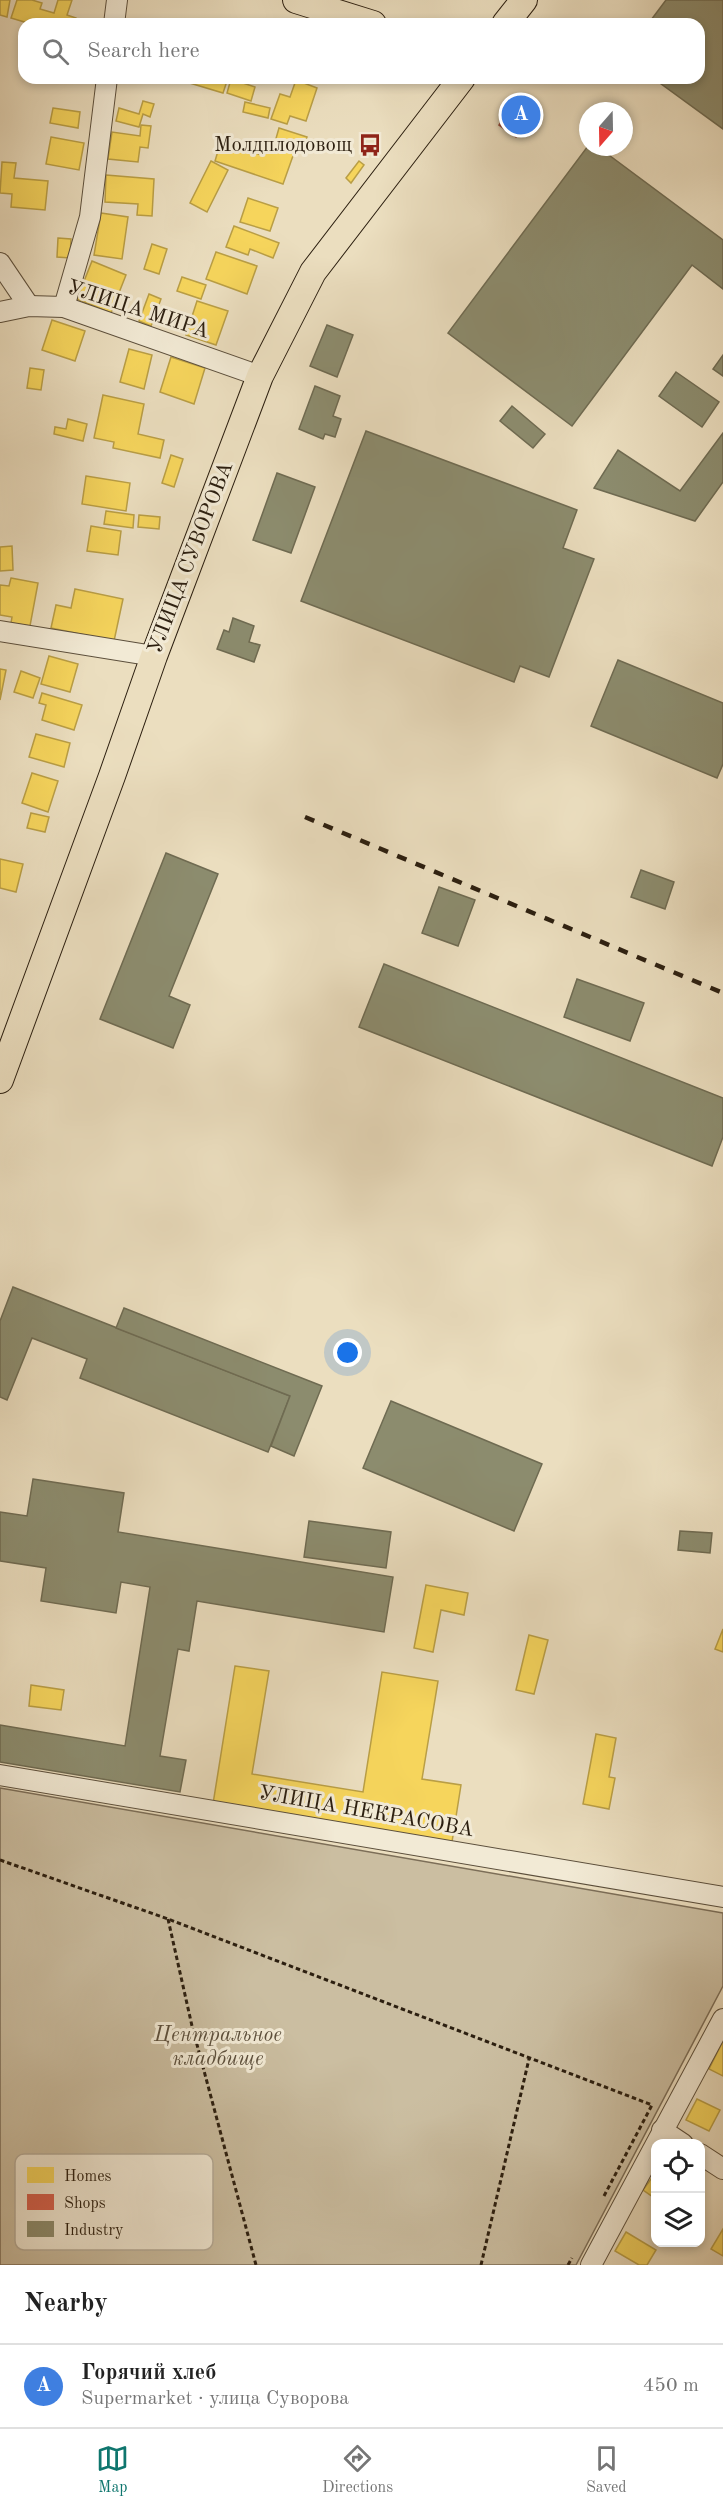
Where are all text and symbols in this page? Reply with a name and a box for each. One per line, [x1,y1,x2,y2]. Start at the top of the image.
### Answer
search box [18,18,705,84]
icon: search [39,35,72,68]
text: Search here [87,40,200,62]
pin: A [502,92,540,138]
north arrow [579,102,633,156]
bus stop icon: Молдплодовощ [357,132,383,158]
place label: Молдплодовощ [214,135,352,156]
street label: УЛИЦА МИРА [64,277,212,343]
street label: УЛИЦА СУВОРОВА [145,459,237,657]
your location [333,1338,362,1367]
street label: УЛИЦА НЕКРАСОВА [257,1783,475,1841]
park label: Центральное кладбище [153,2025,282,2070]
map controls [651,2139,705,2247]
button: locate [651,2139,705,2193]
legend [15,2154,213,2250]
text: Homes [64,2169,112,2185]
button: layers [651,2193,705,2247]
text: Shops [64,2196,106,2212]
text: Industry [64,2223,124,2239]
text: Nearby [24,2291,108,2317]
text: Горячий хлеб [81,2362,216,2384]
text: A [36,2376,51,2396]
text: 450 m [643,2376,699,2396]
text: Supermarket · улица Суворова [81,2389,349,2409]
tab: Map [96,2442,129,2498]
tab: Directions [322,2442,393,2498]
tab: Saved [586,2442,627,2498]

